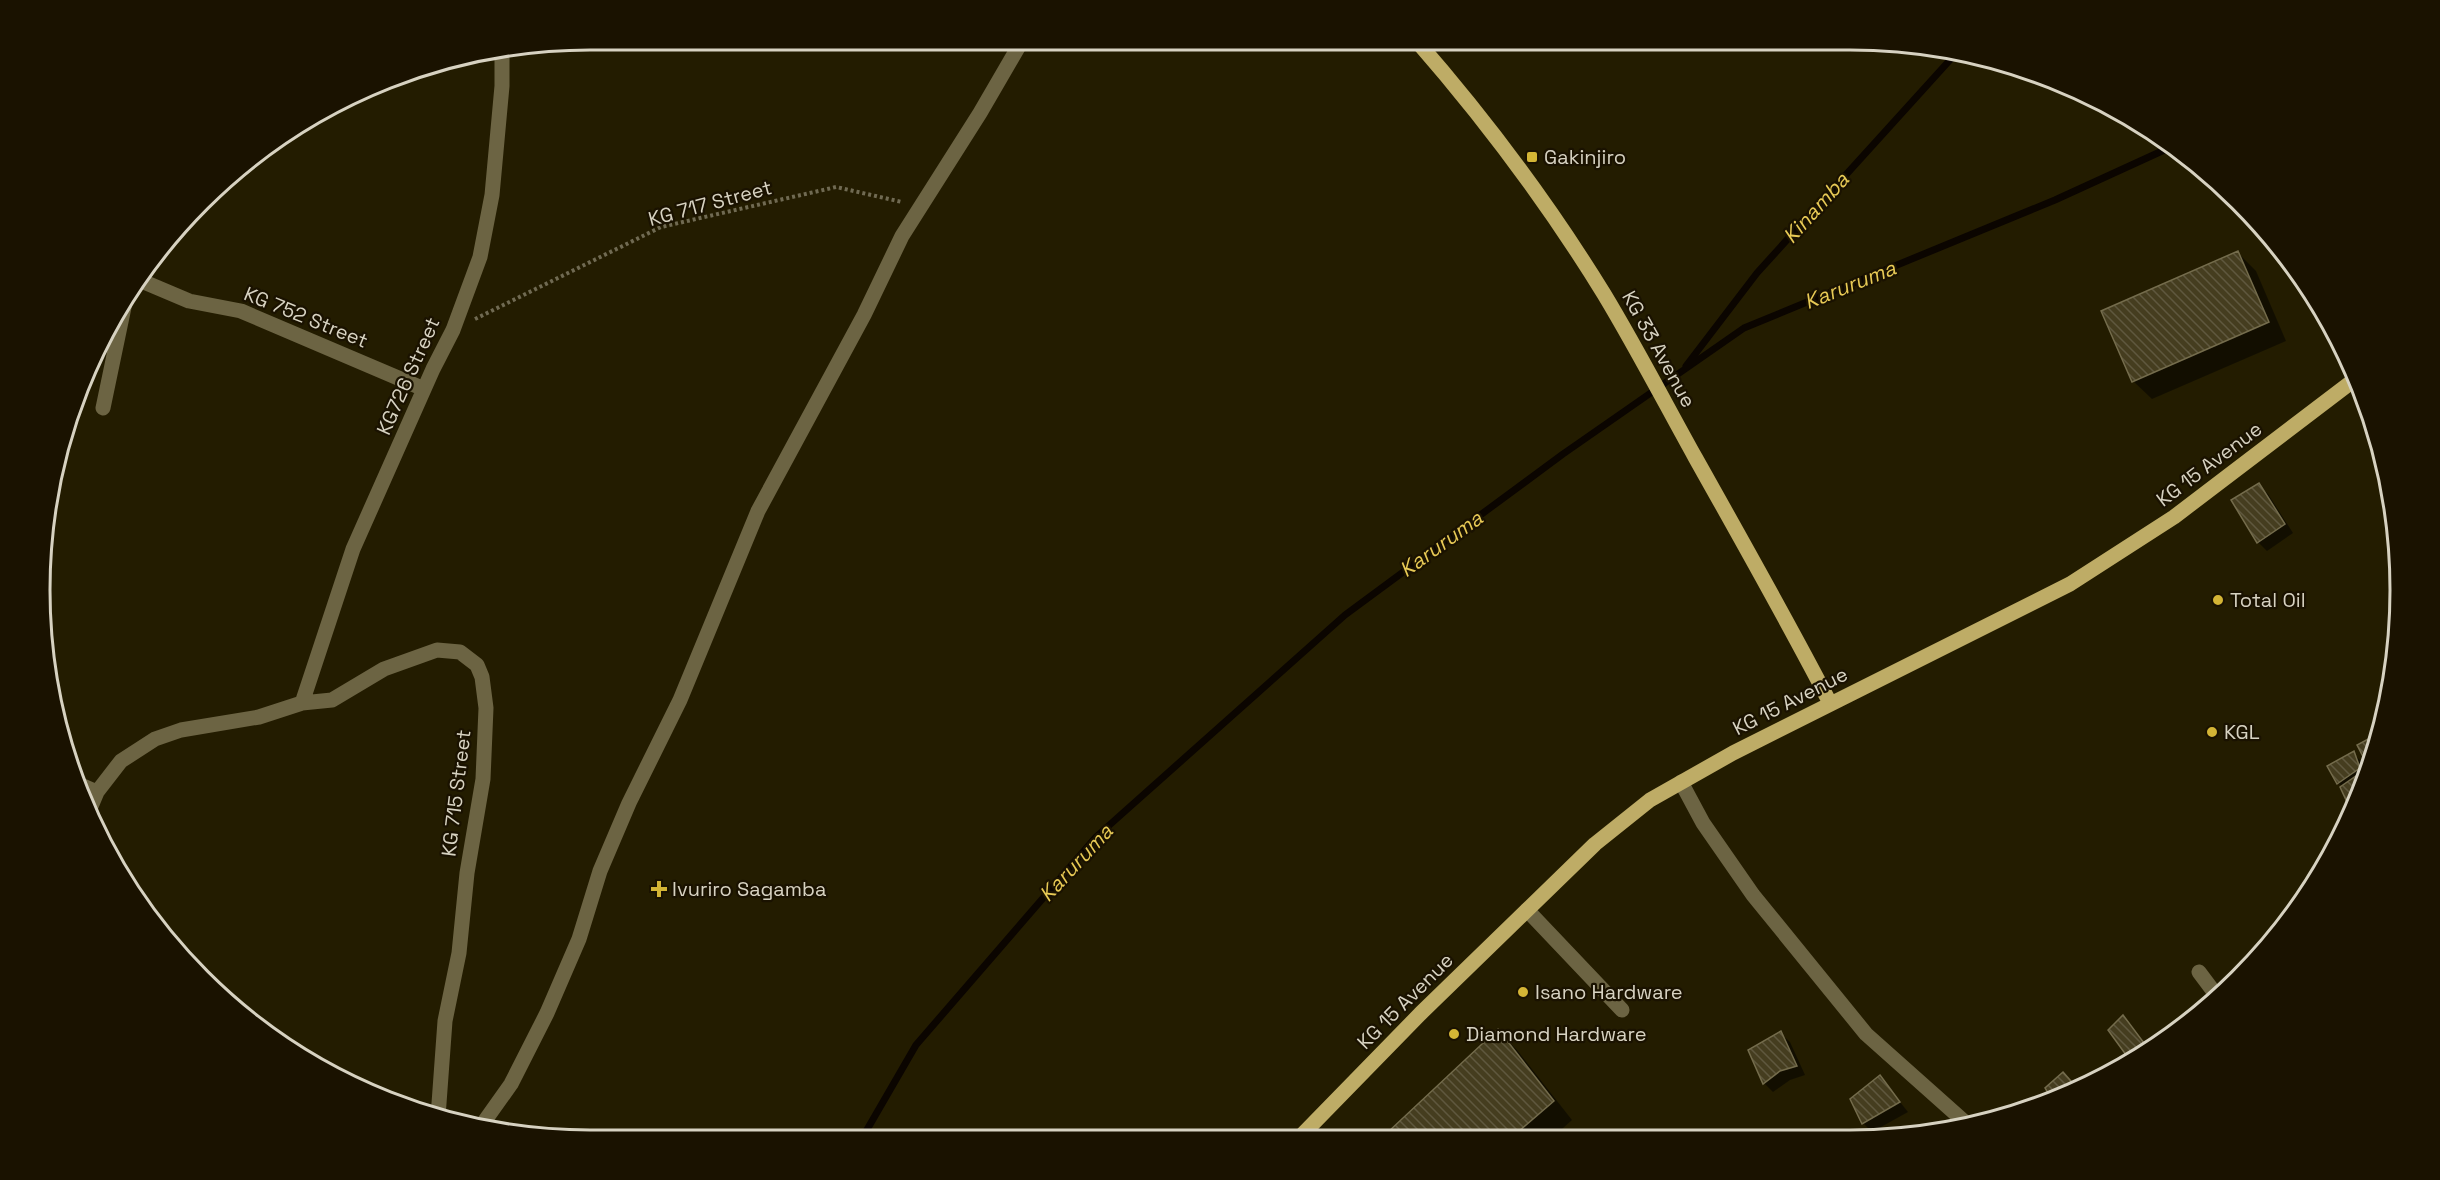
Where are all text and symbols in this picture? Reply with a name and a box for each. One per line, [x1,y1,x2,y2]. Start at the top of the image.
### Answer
place label: Gakinjiro [1544,144,1626,170]
marker: Gakinjiro [1525,150,1539,164]
water label: Kinamba [1777,166,1855,249]
street label: KG 717 Street [645,174,775,232]
water label: Karuruma [1800,254,1900,315]
street label: KG 752 Street [240,280,372,354]
street label: KG 33 Avenue [1616,286,1702,412]
street label: KG726 Street [370,313,446,439]
street label: KG 15 Avenue [2151,416,2267,512]
water label: Karuruma [1394,504,1488,583]
place label: Total Oil [2230,587,2306,613]
marker: Total Oil [2211,593,2225,607]
street label: KG 15 Avenue [1728,661,1852,741]
place label: KGL [2224,719,2260,745]
marker: KGL [2205,725,2219,739]
street label: KG 715 Street [435,728,477,858]
water label: Karuruma [1033,817,1119,907]
place label: Ivuriro Sagamba [672,876,826,902]
marker: Ivuriro Sagamba [650,880,668,898]
street label: KG 15 Avenue [1351,947,1459,1055]
place label: Isano Hardware [1535,979,1683,1005]
marker: Isano Hardware [1516,985,1530,999]
place label: Diamond Hardware [1466,1021,1647,1047]
marker: Diamond Hardware [1447,1027,1461,1041]

